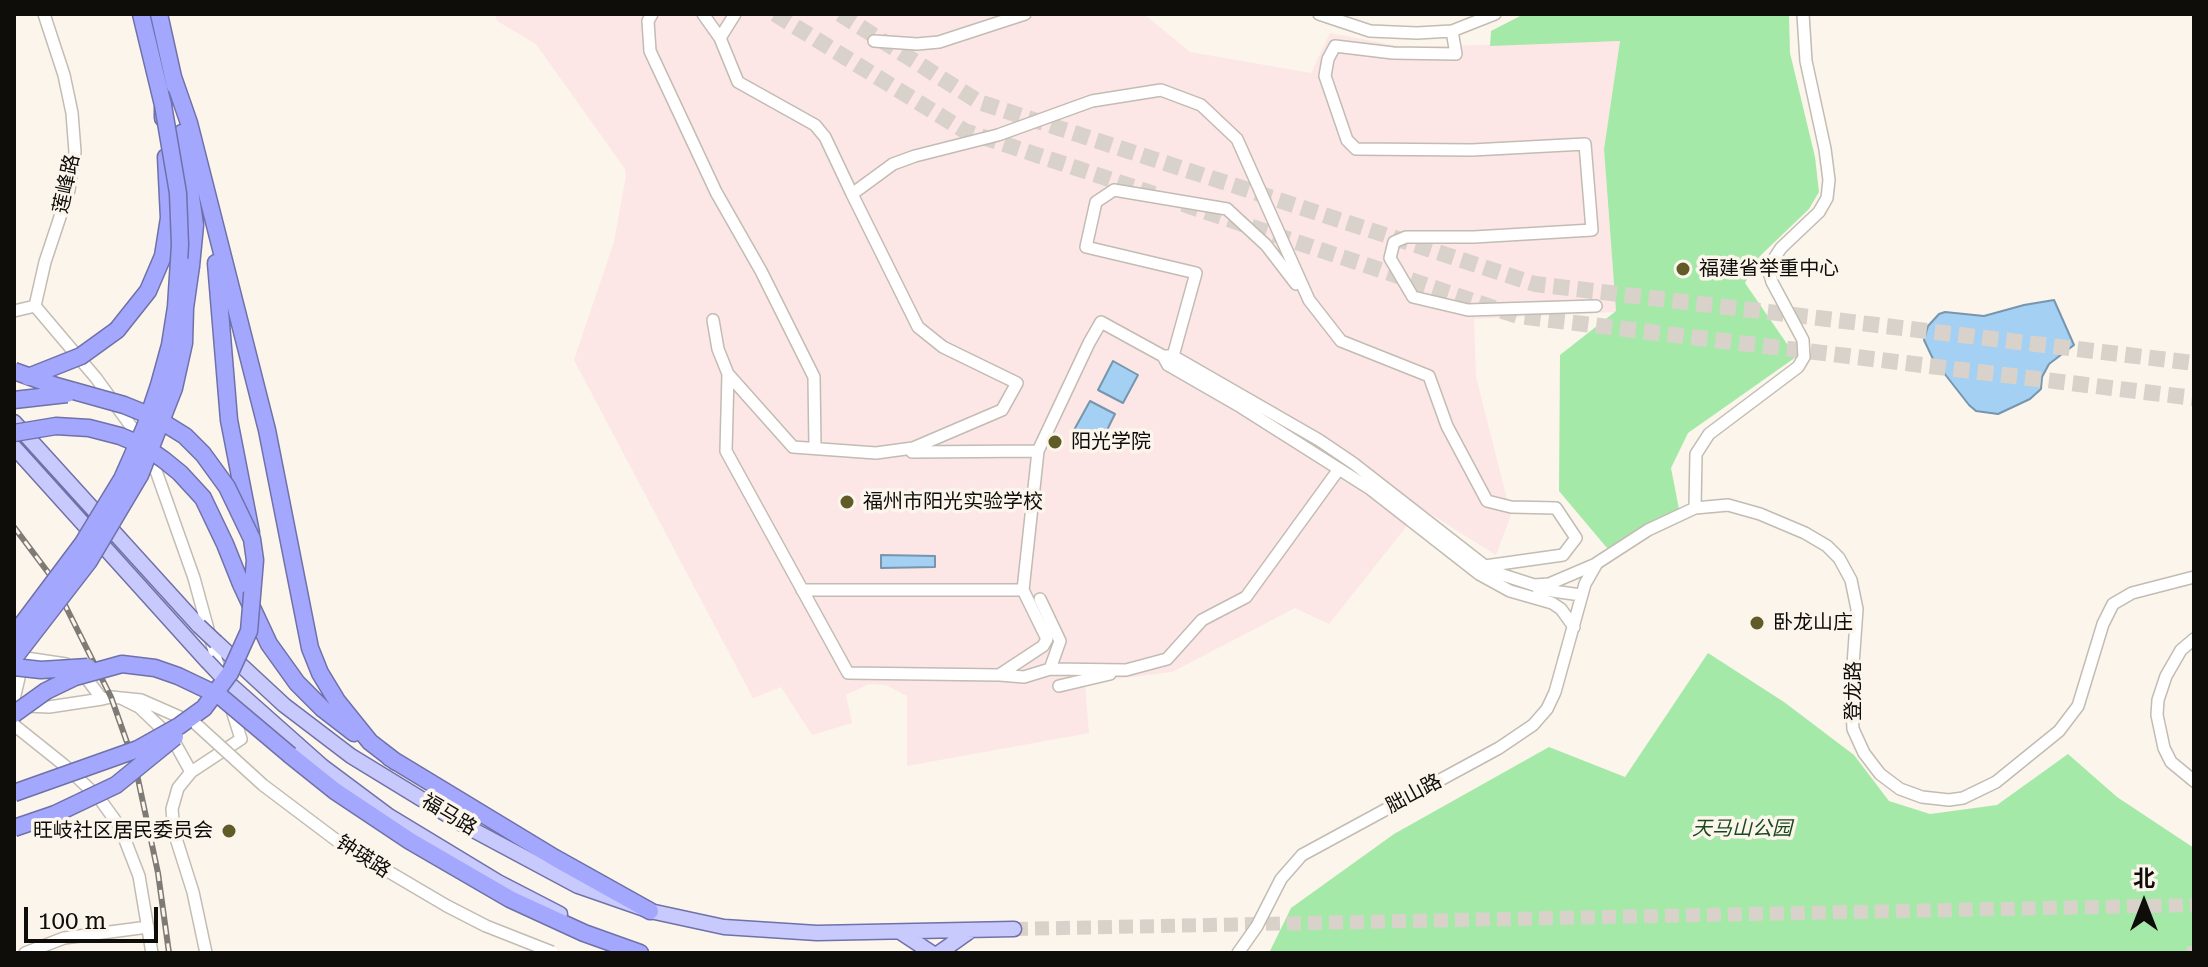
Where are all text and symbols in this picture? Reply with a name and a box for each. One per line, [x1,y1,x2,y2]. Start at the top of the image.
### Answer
street label: 莲峰路 [49,152,85,216]
place label: 福建省举重中心 [1699,257,1839,281]
marker: 福建省举重中心 [1674,260,1692,278]
place label: 阳光学院 [1071,430,1151,454]
marker: 阳光学院 [1046,433,1064,451]
place label: 福州市阳光实验学校 [863,490,1043,514]
marker: 福州市阳光实验学校 [838,493,856,511]
place label: 卧龙山庄 [1773,611,1853,635]
marker: 卧龙山庄 [1748,614,1766,632]
street label: 登龙路 [1842,661,1866,721]
street label: 胐山路 [1382,769,1446,819]
street label: 福马路 [417,789,481,841]
park label: 天马山公园 [1692,817,1792,841]
place label: 旺岐社区居民委员会 [33,819,213,843]
marker: 旺岐社区居民委员会 [220,822,238,840]
street label: 钟瑛路 [331,831,395,883]
north arrow [2104,863,2184,943]
text: 北 [2133,866,2155,891]
scale bar [28,891,162,941]
text: 100 m [38,907,106,935]

